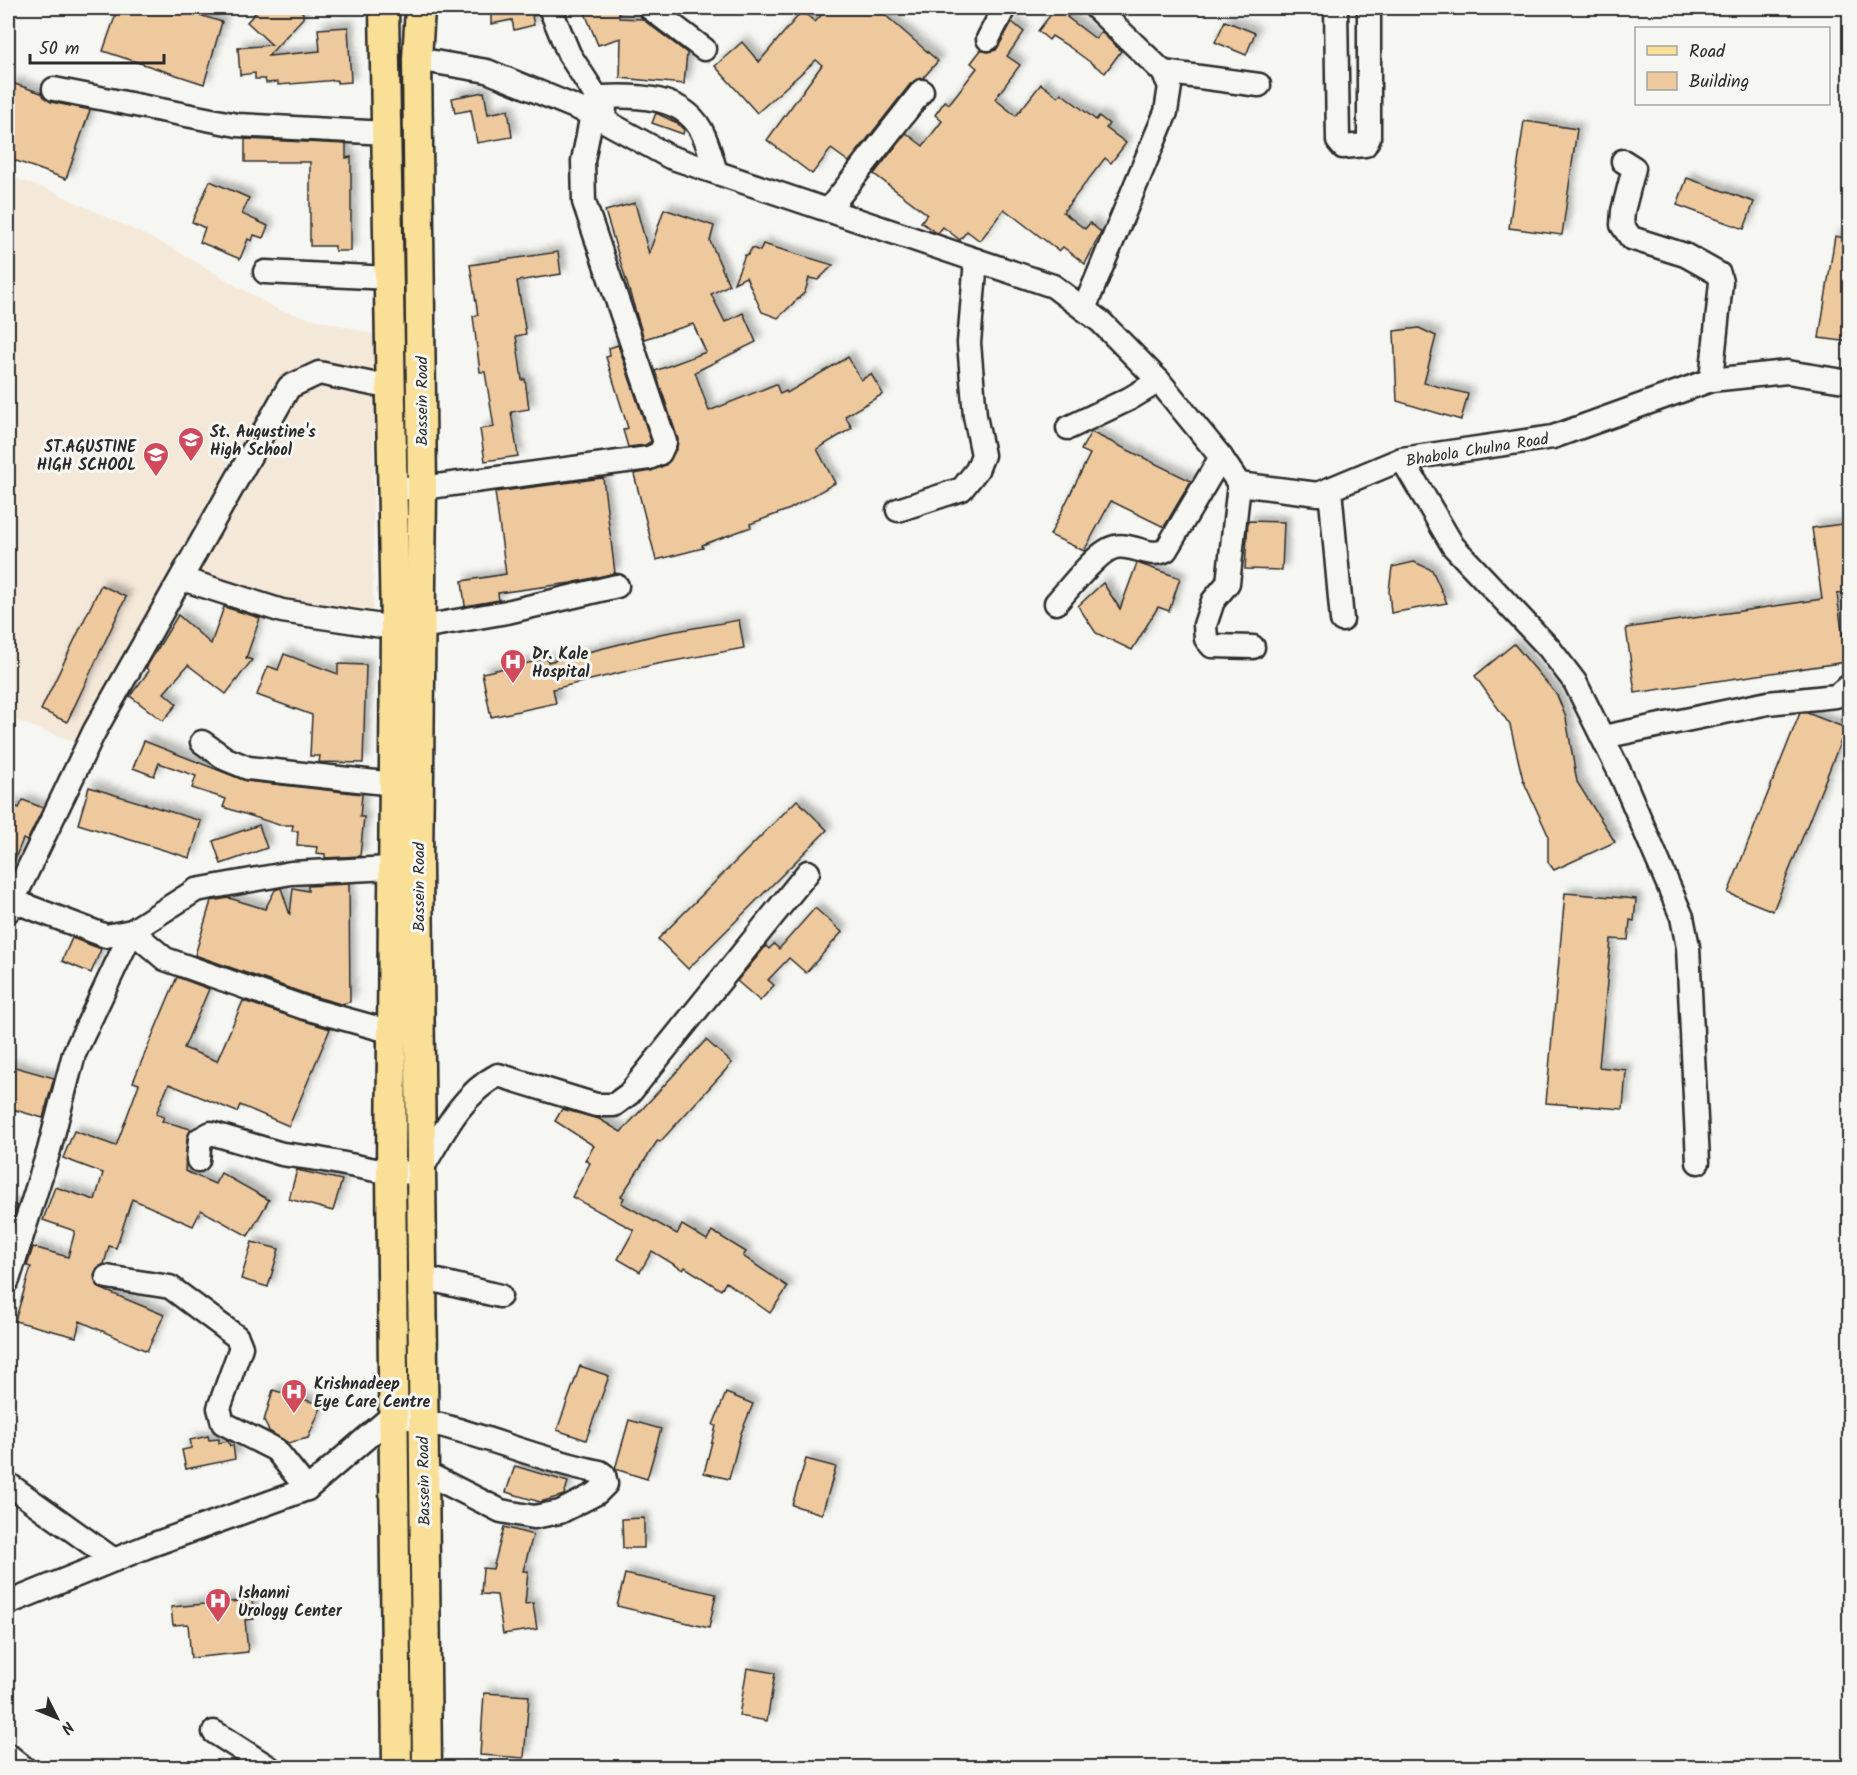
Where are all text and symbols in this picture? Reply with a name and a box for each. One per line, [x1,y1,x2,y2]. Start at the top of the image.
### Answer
scale bar [30,27,164,65]
legend [1635,27,1830,105]
text: 50 m [39,35,79,64]
text: Road [1689,38,1726,67]
text: Building [1689,68,1749,97]
street label: Bassein Road [410,355,435,446]
place label: St. Augustine's High School [210,420,316,463]
school or university icon: St. Augustine's High School [176,425,206,463]
street label: Bhabola Chulna Road [1404,427,1551,474]
place label: ST.AGUSTINE HIGH SCHOOL [37,435,137,478]
school or university icon: ST.AGUSTINE HIGH SCHOOL [141,440,171,478]
place label: Dr. Kale Hospital [532,642,590,685]
hospital icon: Dr. Kale Hospital [498,647,528,685]
street label: Bassein Road [407,841,432,932]
place label: Krishnadeep Eye Care Centre [314,1372,430,1415]
hospital icon: Krishnadeep Eye Care Centre [279,1377,309,1415]
street label: Bassein Road [411,1435,438,1526]
place label: Ishanni Urology Center [238,1581,343,1624]
hospital icon: Ishanni Urology Center [203,1586,233,1624]
north arrow [27,1688,87,1748]
text: N [54,1715,79,1739]

